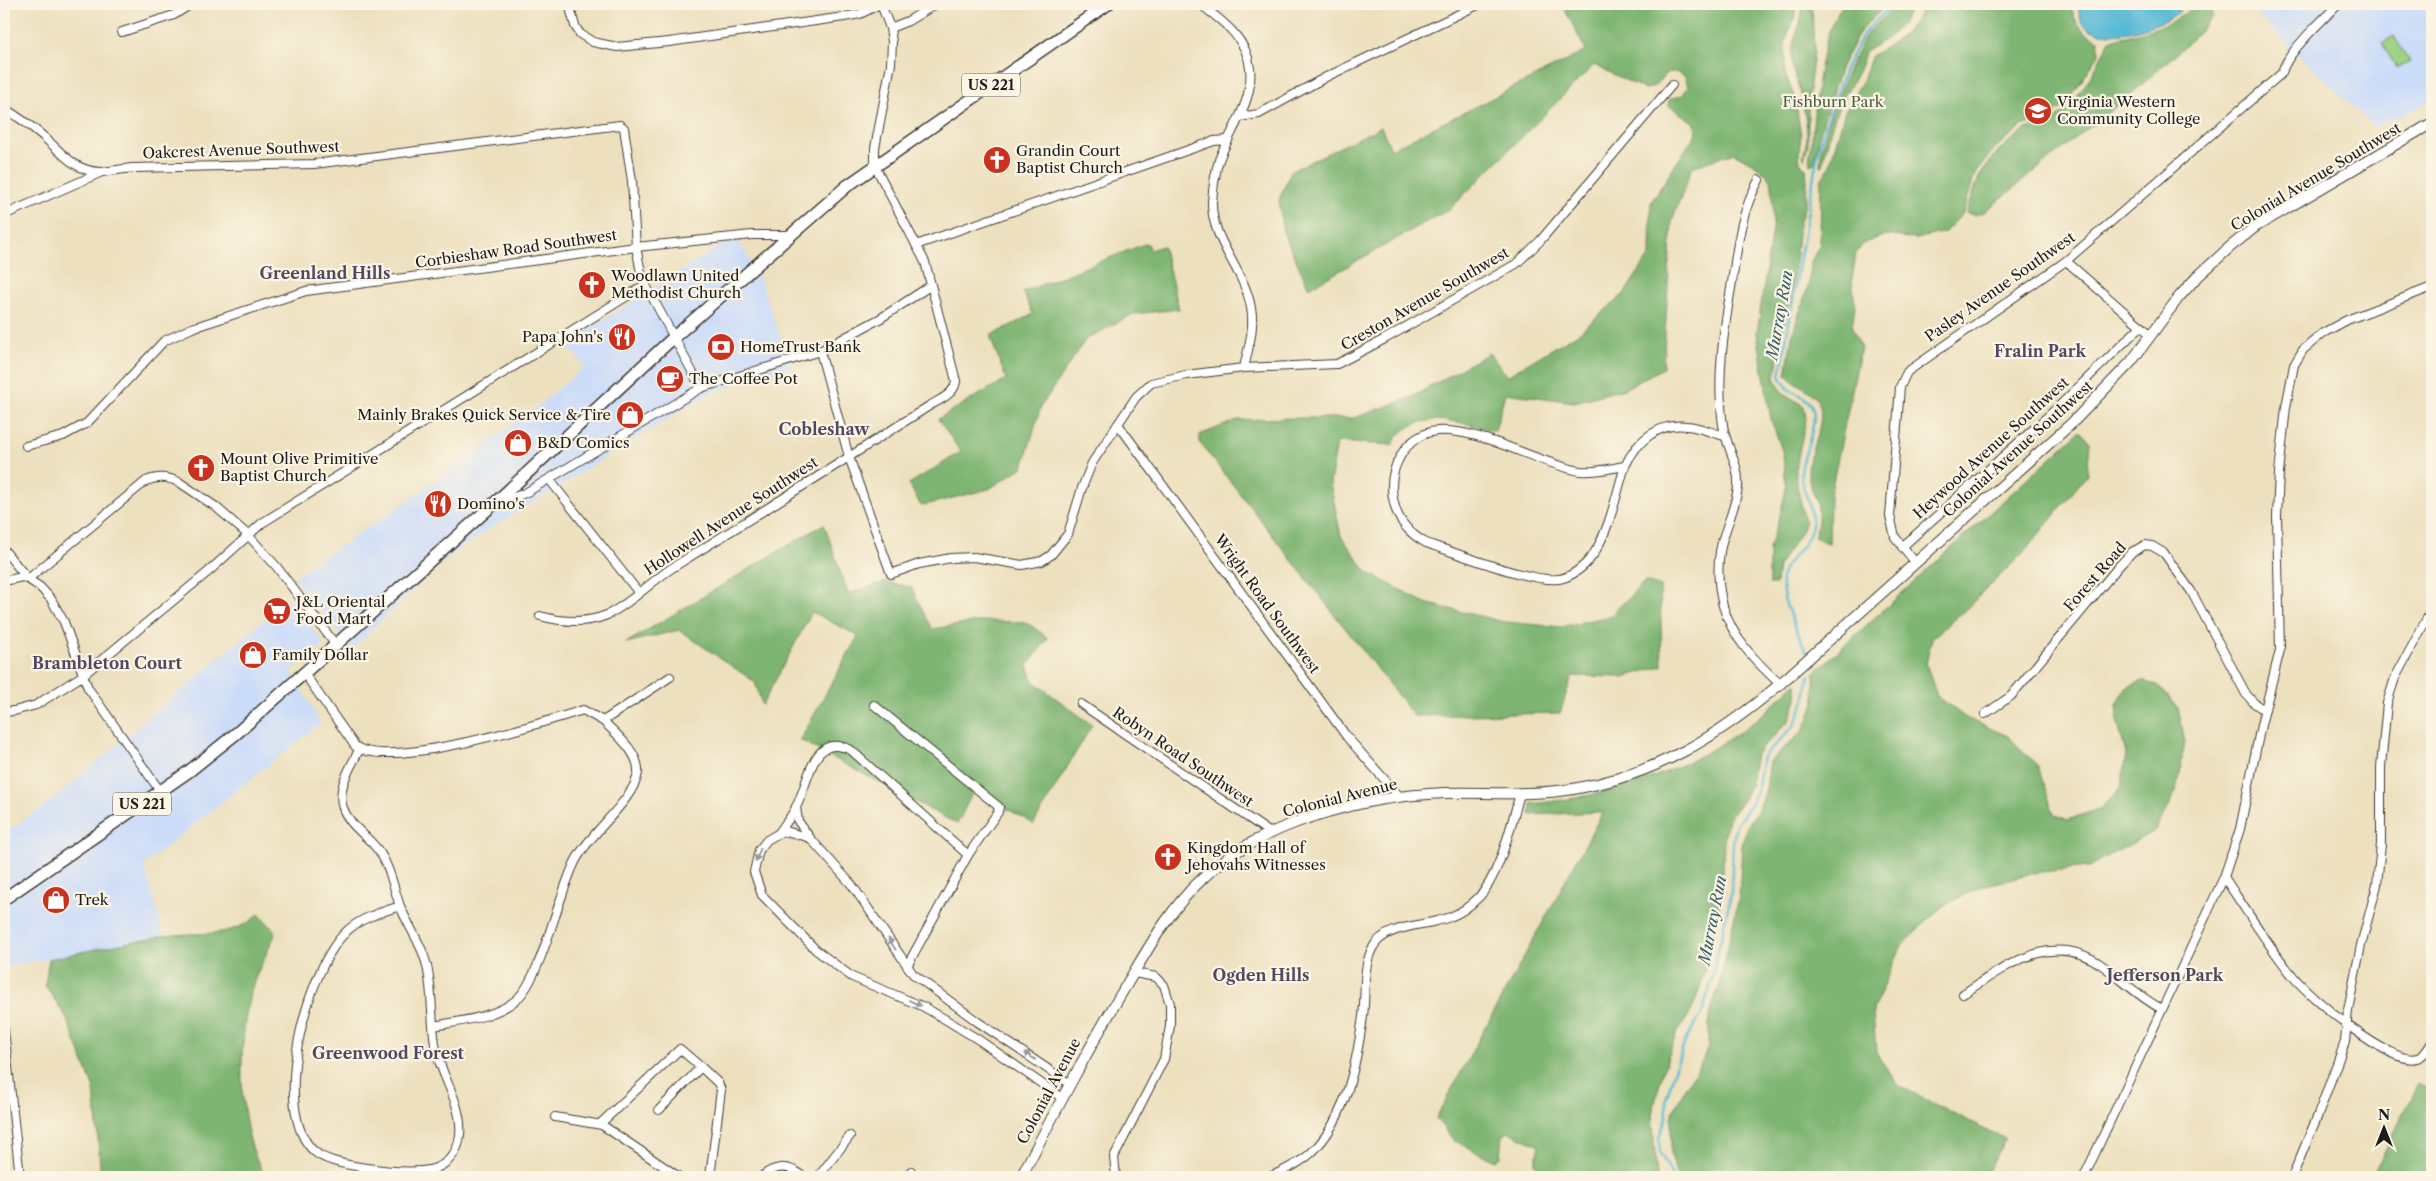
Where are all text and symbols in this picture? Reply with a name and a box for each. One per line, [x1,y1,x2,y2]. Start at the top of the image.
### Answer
road number: US 221 [962,74,1020,96]
park label: Fishburn Park [1783,92,1885,111]
place label: Virginia Western Community College [2056,92,2200,128]
school or university icon: Virginia Western Community College [2023,96,2053,126]
street label: Colonial Avenue Southwest [2227,118,2405,235]
street label: Oakcrest Avenue Southwest [142,137,341,162]
place label: Grandin Court Baptist Church [1016,141,1123,177]
church icon: Grandin Court Baptist Church [982,145,1012,175]
street label: Corbieshaw Road Southwest [414,225,619,272]
street label: Pasley Avenue Southwest [1921,227,2079,346]
street label: Creston Avenue Southwest [1337,242,1513,355]
district label: Greenland Hills [260,263,390,283]
place label: Woodlawn United Methodist Church [610,266,742,302]
water label: Murray Run [1761,269,1797,363]
church icon: Woodlawn United Methodist Church [577,270,607,300]
restaurant icon: Papa John's [607,322,637,352]
place label: Papa John's [522,327,603,346]
bank icon: HomeTrust Bank [706,332,736,362]
place label: HomeTrust Bank [740,337,862,356]
district label: Fralin Park [1994,341,2087,361]
cafe icon: The Coffee Pot [655,364,685,394]
place label: The Coffee Pot [689,369,798,388]
street label: Heywood Avenue Southwest [1909,372,2073,523]
street label: Colonial Avenue Southwest [1939,376,2097,521]
shop icon: Mainly Brakes Quick Service & Tire [615,400,645,430]
place label: Mainly Brakes Quick Service & Tire [357,405,611,424]
district label: Cobleshaw [778,419,870,439]
shop icon: B&D Comics [503,428,533,458]
place label: B&D Comics [537,433,629,452]
place label: Mount Olive Primitive Baptist Church [220,449,378,485]
street label: Hollowell Avenue Southwest [640,452,822,579]
church icon: Mount Olive Primitive Baptist Church [186,453,216,483]
restaurant icon: Domino's [423,489,453,519]
place label: Domino's [457,494,525,513]
street label: Wright Road Southwest [1210,529,1325,678]
street label: Forest Road [2059,538,2130,615]
place label: J&L Oriental Food Mart [294,592,386,628]
supermarket icon: J&L Oriental Food Mart [262,596,292,626]
shop icon: Family Dollar [238,640,268,670]
place label: Family Dollar [272,645,369,664]
district label: Brambleton Court [32,653,183,673]
street label: Robyn Road Southwest [1109,702,1258,811]
street label: Colonial Avenue [1281,774,1399,821]
road number: US 221 [113,792,171,816]
place label: Kingdom Hall of Jehovahs Witnesses [1185,838,1326,874]
church icon: Kingdom Hall of Jehovahs Witnesses [1153,842,1183,872]
one-way arrow [754,848,762,863]
water label: Murray Run [1693,874,1730,968]
shop icon: Trek [41,885,71,915]
place label: Trek [75,890,110,909]
one-way arrow [887,937,896,950]
district label: Ogden Hills [1212,965,1310,985]
district label: Jefferson Park [2104,965,2224,985]
one-way arrow [908,1000,922,1008]
street label: Colonial Avenue [1013,1034,1085,1147]
district label: Greenwood Forest [312,1043,465,1063]
one-way arrow [1023,1051,1037,1061]
north arrow [2358,1104,2408,1154]
text: N [2378,1106,2390,1124]

